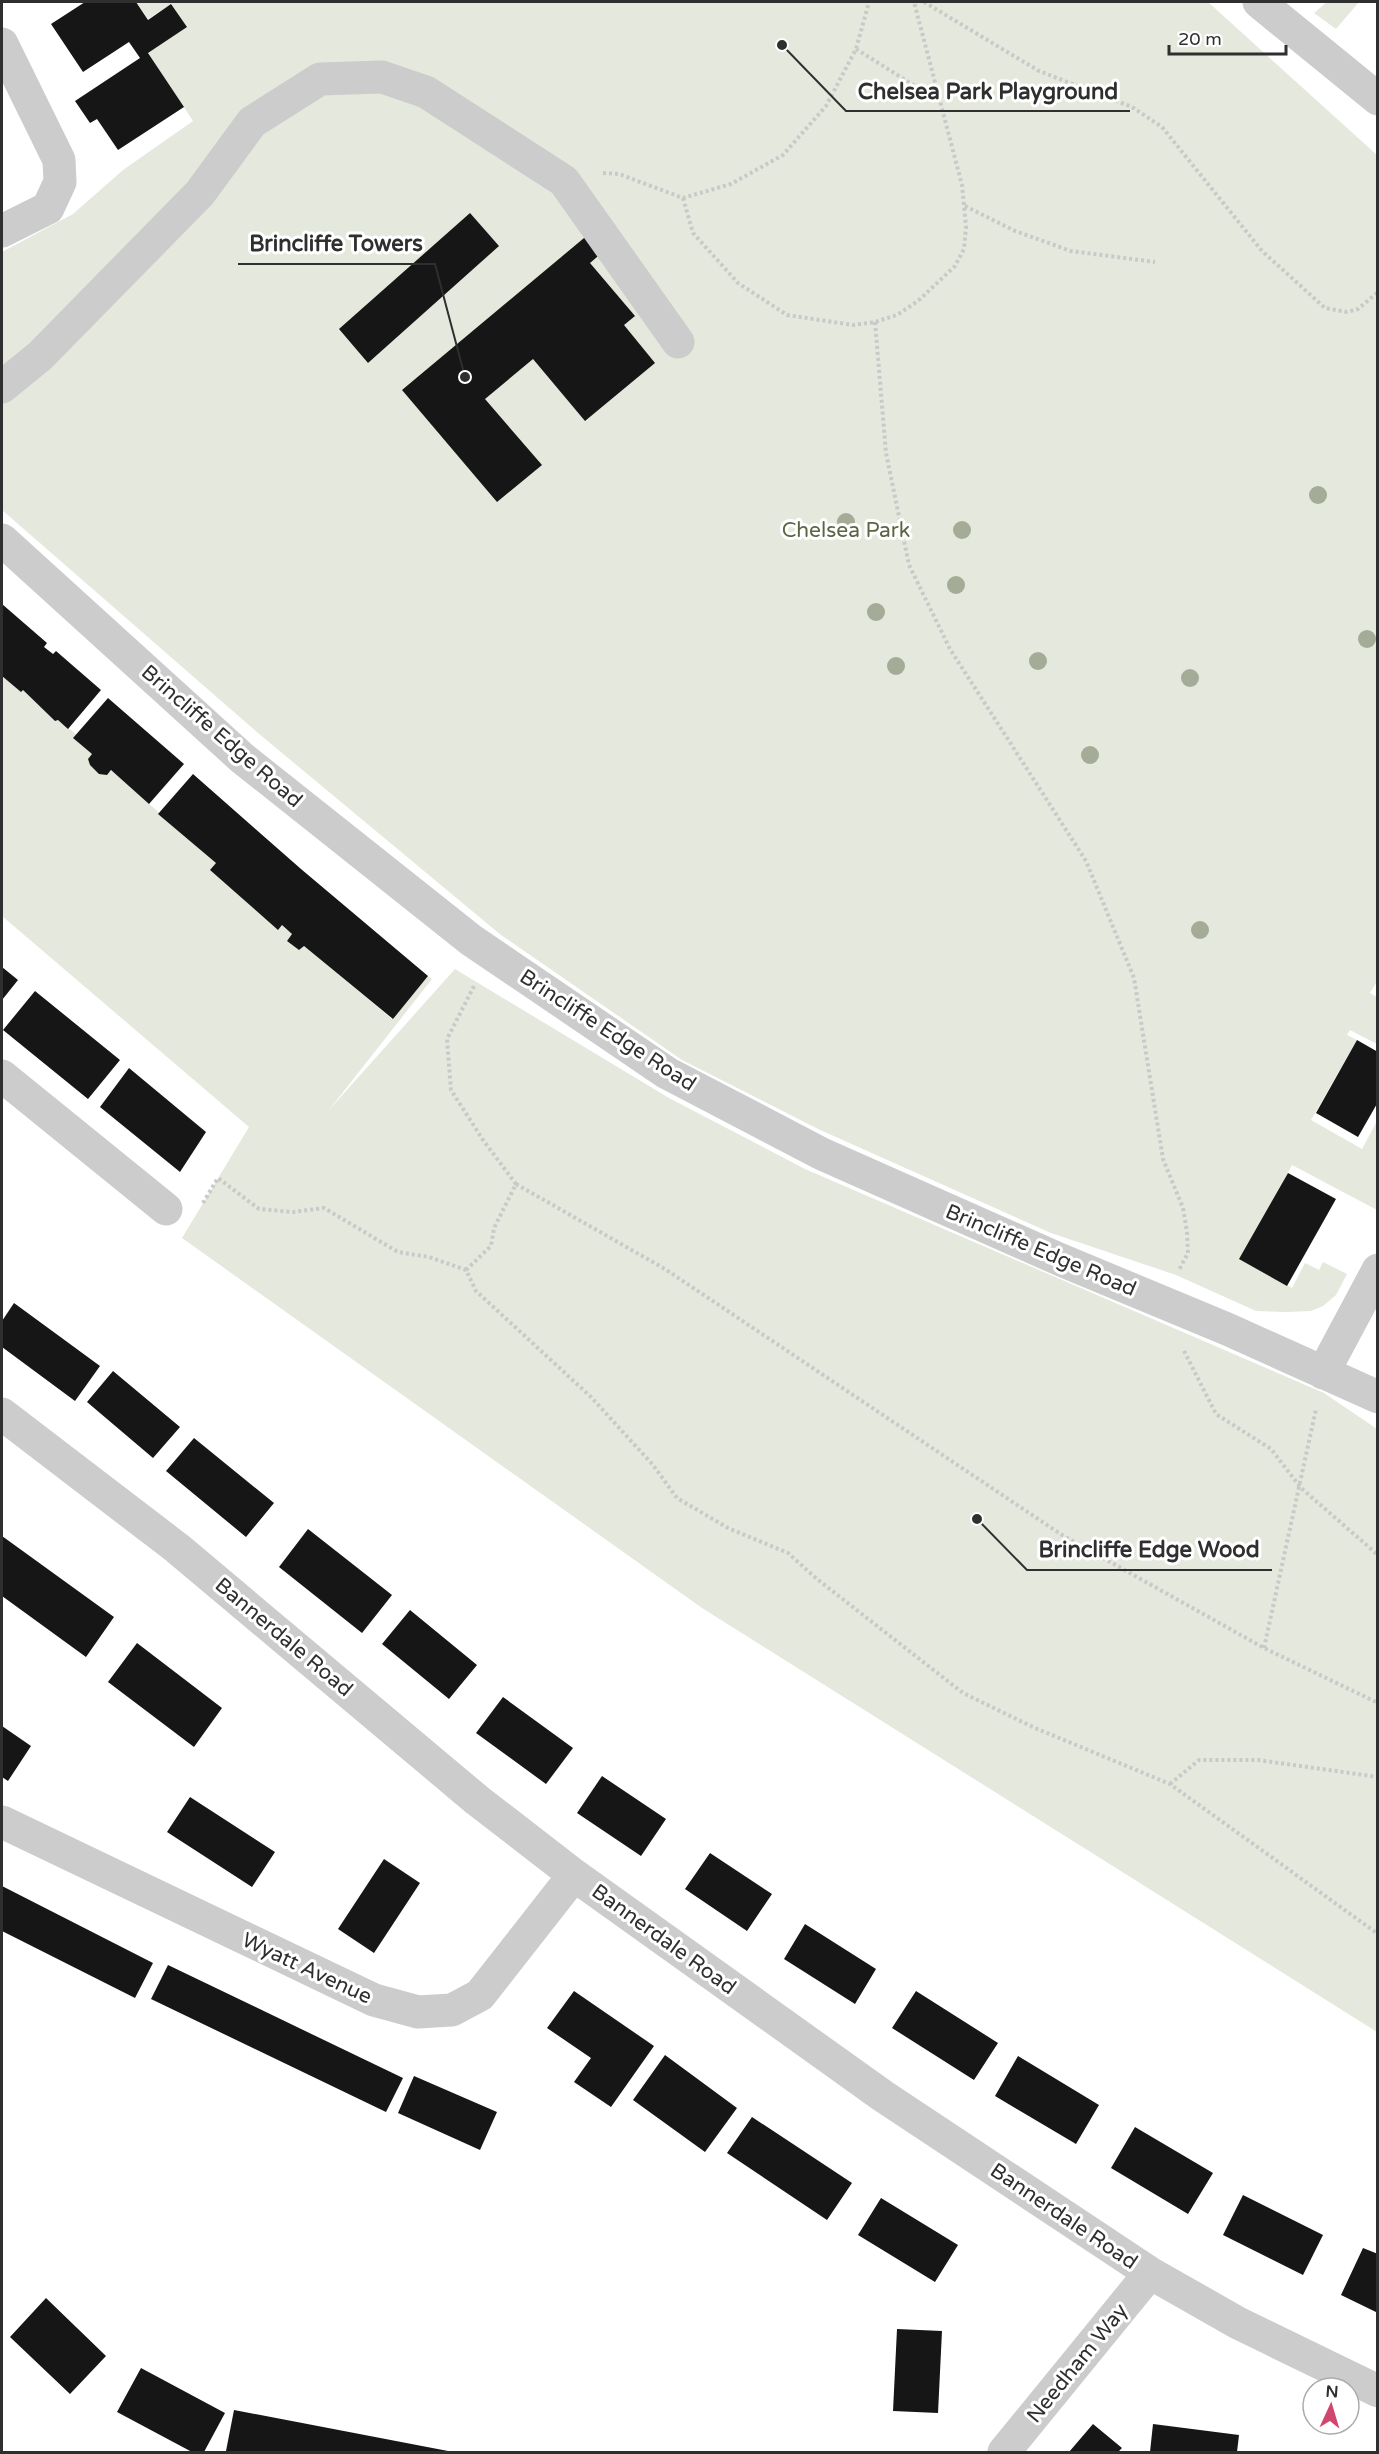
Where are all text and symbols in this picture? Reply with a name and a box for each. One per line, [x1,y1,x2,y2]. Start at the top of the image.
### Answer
scale bar [1169,18,1286,56]
text: 20 m [1178,28,1222,50]
callout: Chelsea Park Playground [846,71,1130,111]
text: Chelsea Park Playground [858,79,1118,105]
callout: Brincliffe Towers [238,224,435,264]
text: Brincliffe Towers [249,231,423,257]
park label: Chelsea Park [782,518,910,543]
street label: Brincliffe Edge Road [136,660,307,813]
street label: Brincliffe Edge Road [515,964,700,1097]
street label: Brincliffe Edge Road [942,1199,1140,1302]
callout: Brincliffe Edge Wood [1027,1530,1272,1570]
text: Brincliffe Edge Wood [1038,1537,1260,1563]
street label: Bannerdale Road [210,1573,358,1702]
street label: Bannerdale Road [587,1879,741,2000]
street label: Wyatt Avenue [238,1927,376,2009]
street label: Bannerdale Road [985,2158,1142,2275]
street label: Needham Way [1022,2299,1133,2428]
north arrow [1301,2376,1361,2436]
text: N [1325,2382,1339,2402]

